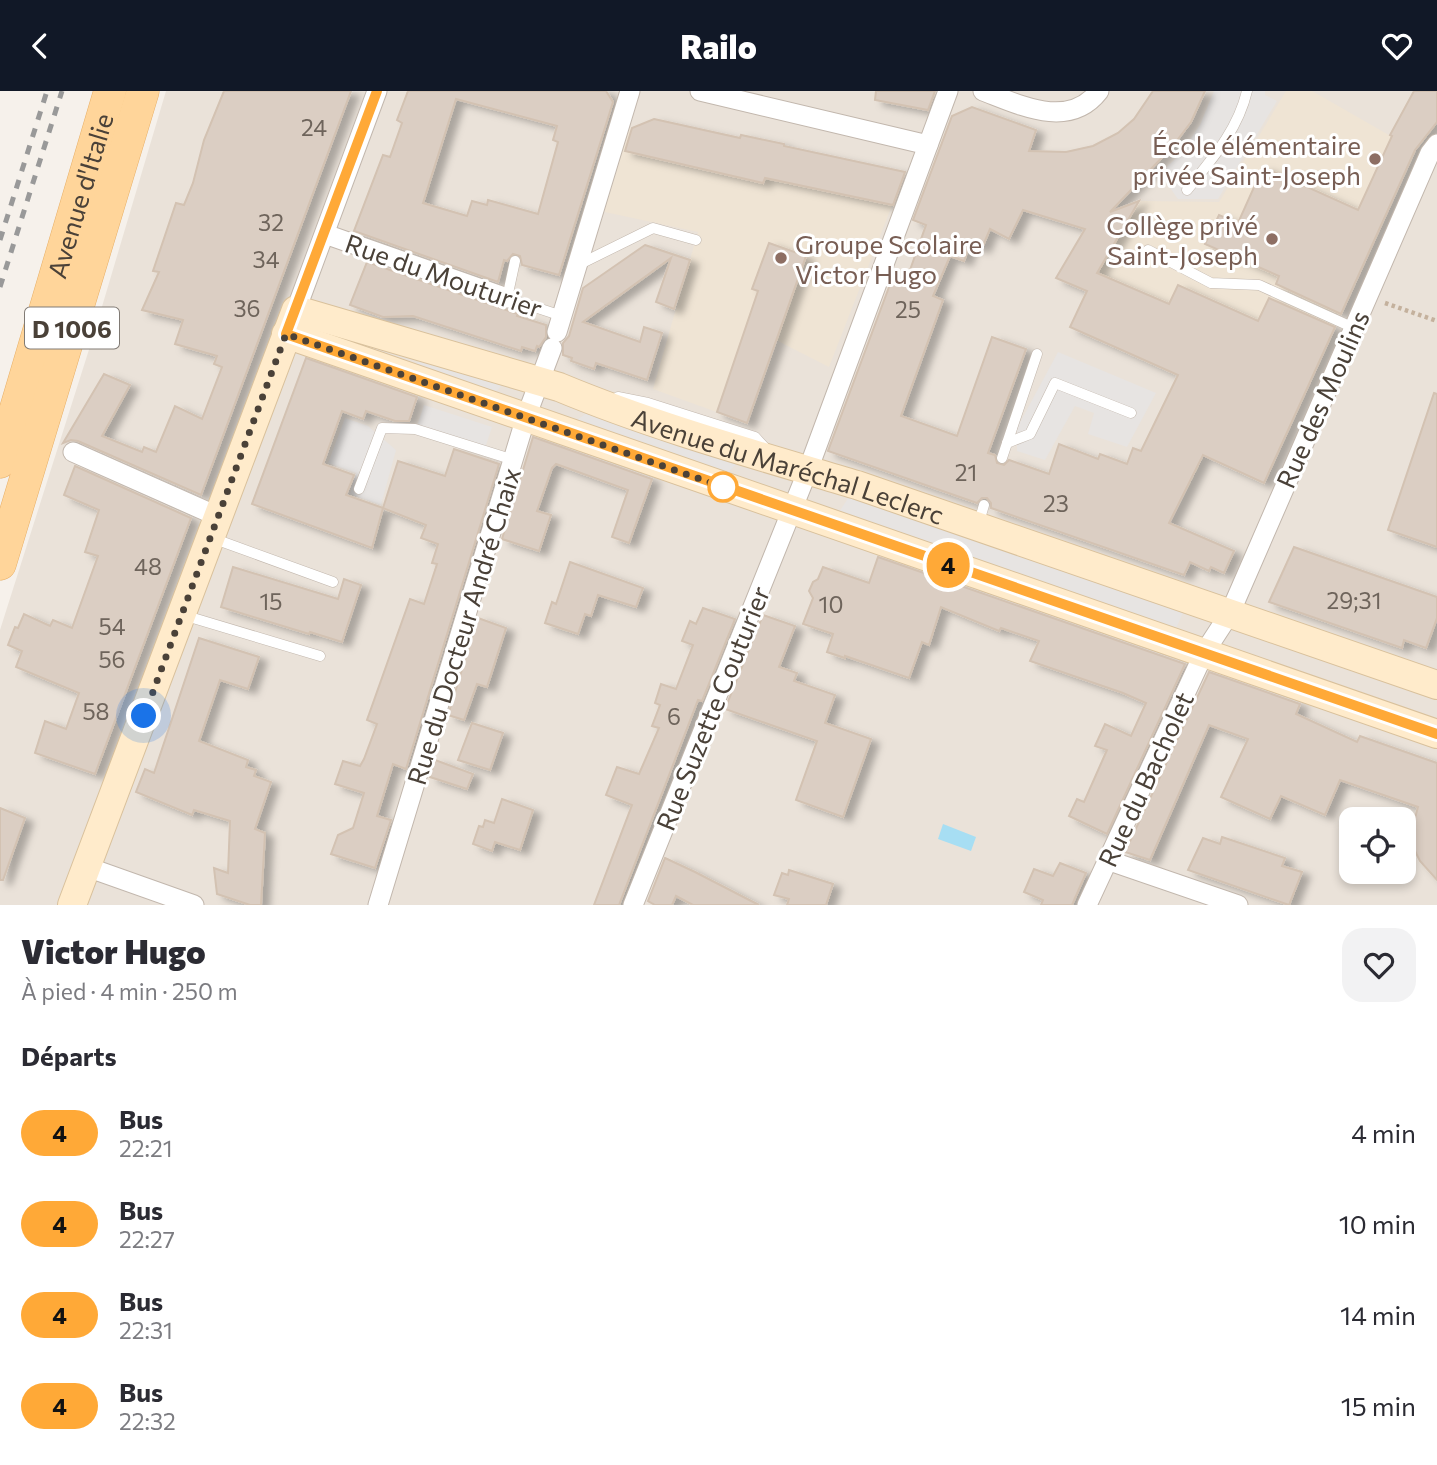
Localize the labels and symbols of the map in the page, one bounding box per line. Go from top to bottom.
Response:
street label: Avenue d'Italie [40,109,118,282]
house number: 24 [301,113,327,141]
place label: École élémentaire privée Saint-Joseph [1133,129,1361,190]
marker: École élémentaire privée Saint-Joseph [1367,151,1383,167]
house number: 32 [258,208,284,236]
place label: Collège privé Saint-Joseph [1106,209,1258,270]
street label: Rue du Mouturier [341,227,547,323]
place label: Groupe Scolaire Victor Hugo [795,228,982,289]
marker: Collège privé Saint-Joseph [1264,231,1280,247]
house number: 34 [253,245,280,273]
marker: Groupe Scolaire Victor Hugo [773,250,789,266]
house number: 36 [233,294,261,322]
house number: 25 [895,295,921,323]
street label: Rue des Moulins [1269,305,1375,493]
road number: D 1006 [25,307,119,349]
street label: Avenue du Maréchal Leclerc [628,401,948,529]
house number: 21 [955,458,977,486]
street label: Rue du Docteur André Chaix [400,464,526,788]
unlabelled marker [708,472,738,502]
house number: 23 [1043,489,1069,517]
line badge: 4 [925,542,971,588]
house number: 48 [134,552,162,580]
street label: Rue Suzette Couturier [649,581,775,835]
house number: 29;31 [1326,586,1382,614]
house number: 15 [259,587,283,615]
house number: 10 [819,590,843,618]
house number: 54 [98,612,126,640]
house number: 56 [98,645,126,673]
street label: Rue du Bacholet [1091,687,1199,871]
house number: 58 [82,697,110,725]
your location [126,698,161,733]
house number: 6 [667,702,681,730]

